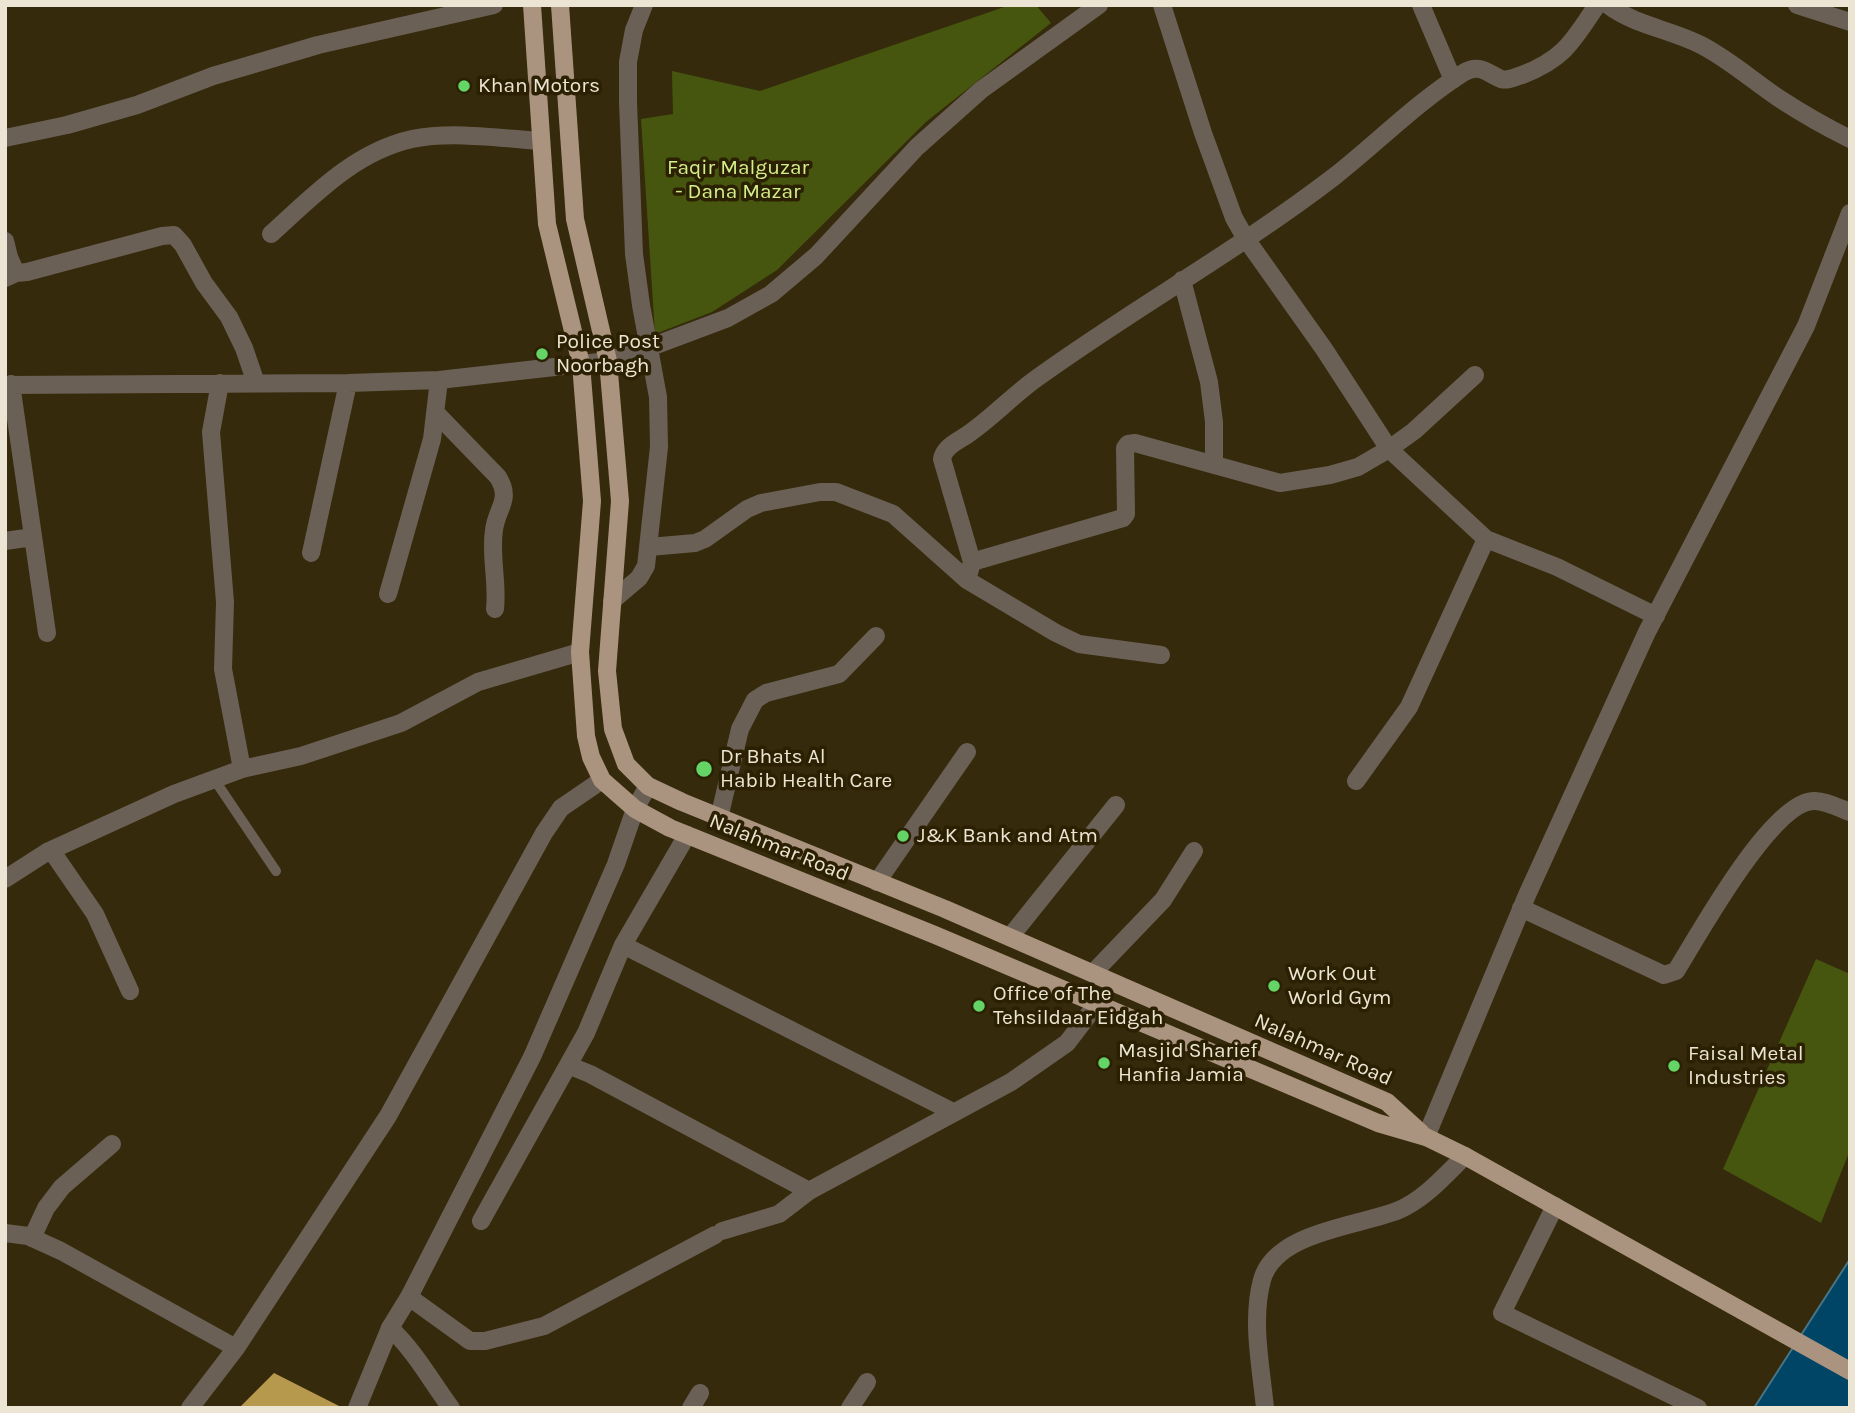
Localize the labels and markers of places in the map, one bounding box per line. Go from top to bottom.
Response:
place label: Khan Motors [478,73,600,99]
marker: Khan Motors [456,78,472,94]
place label: Police Post Noorbagh [556,329,660,379]
marker: Police Post Noorbagh [534,346,550,362]
place label: Dr Bhats Al Habib Health Care [720,744,892,794]
marker: Dr Bhats Al Habib Health Care [694,759,714,779]
place label: J&K Bank and Atm [917,823,1098,849]
marker: J&K Bank and Atm [895,828,911,844]
place label: Work Out World Gym [1288,961,1391,1011]
marker: Work Out World Gym [1266,978,1282,994]
place label: Office of The Tehsildaar Eidgah [993,981,1163,1031]
marker: Office of The Tehsildaar Eidgah [971,998,987,1014]
place label: Masjid Sharief Hanfia Jamia [1118,1038,1257,1088]
place label: Faisal Metal Industries [1688,1041,1804,1091]
marker: Masjid Sharief Hanfia Jamia [1096,1055,1112,1071]
marker: Faisal Metal Industries [1666,1058,1682,1074]

